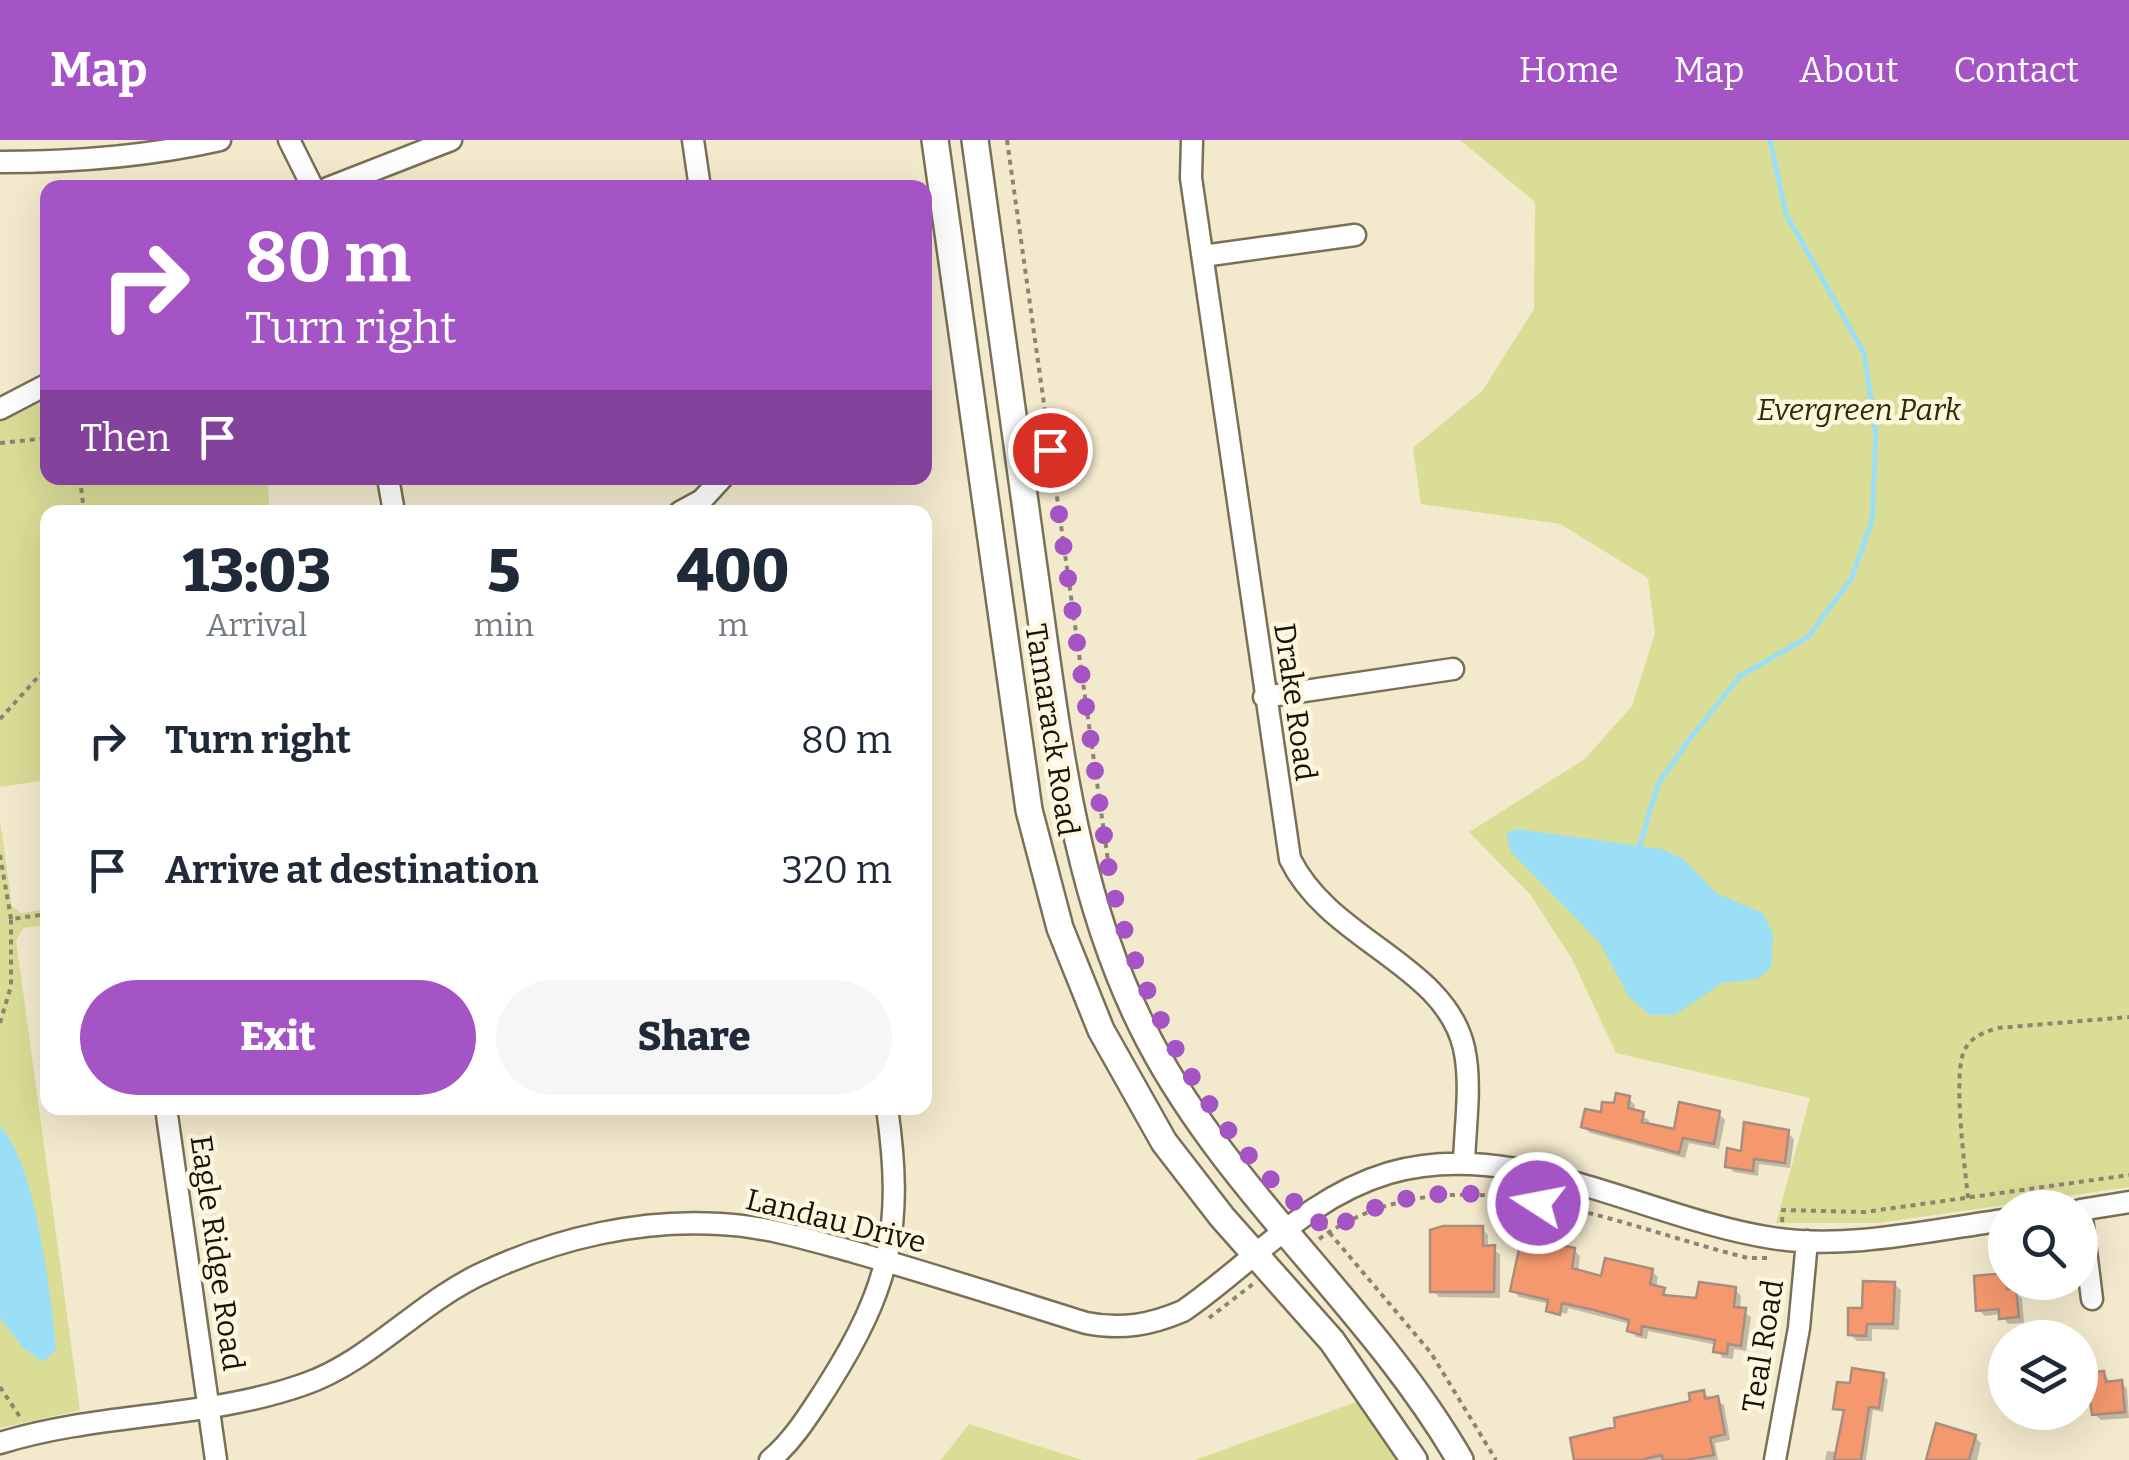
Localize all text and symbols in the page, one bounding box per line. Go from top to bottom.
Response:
text: Map [50,41,147,99]
text: Home [1519,49,1619,91]
text: Map [1674,49,1744,91]
text: About [1799,49,1898,91]
text: Contact [1953,49,2079,91]
text: 80 m [245,216,411,300]
icon: right [80,220,210,350]
text: Turn right [245,301,457,355]
park label: Evergreen Park [1757,392,1962,428]
pin [1008,408,1093,493]
icon: arrive [190,410,245,465]
text: Then [80,415,170,461]
icon: arrive [1023,423,1078,478]
text: 13:03 [183,535,331,607]
text: 5 [487,535,520,607]
text: 400 [676,535,789,607]
text: Arrival [206,606,308,644]
text: min [474,606,534,644]
text: m [718,606,748,644]
street label: Tamarack Road [1017,621,1087,839]
street label: Drake Road [1266,621,1324,783]
icon: right [80,713,135,768]
text: Turn right [165,717,351,763]
text: 80 m [801,717,892,763]
icon: arrive [80,843,135,898]
text: Arrive at destination [165,847,538,893]
text: 320 m [781,847,892,893]
button: Exit [80,980,476,1095]
button: Share [496,980,892,1095]
street label: Eagle Ridge Road [183,1133,251,1373]
position arrow [1486,1151,1590,1255]
street label: Landau Drive [742,1181,930,1261]
map controls [1988,1190,2098,1430]
button: search [1988,1190,2098,1300]
street label: Teal Road [1735,1277,1791,1415]
button: layers [1988,1320,2098,1430]

